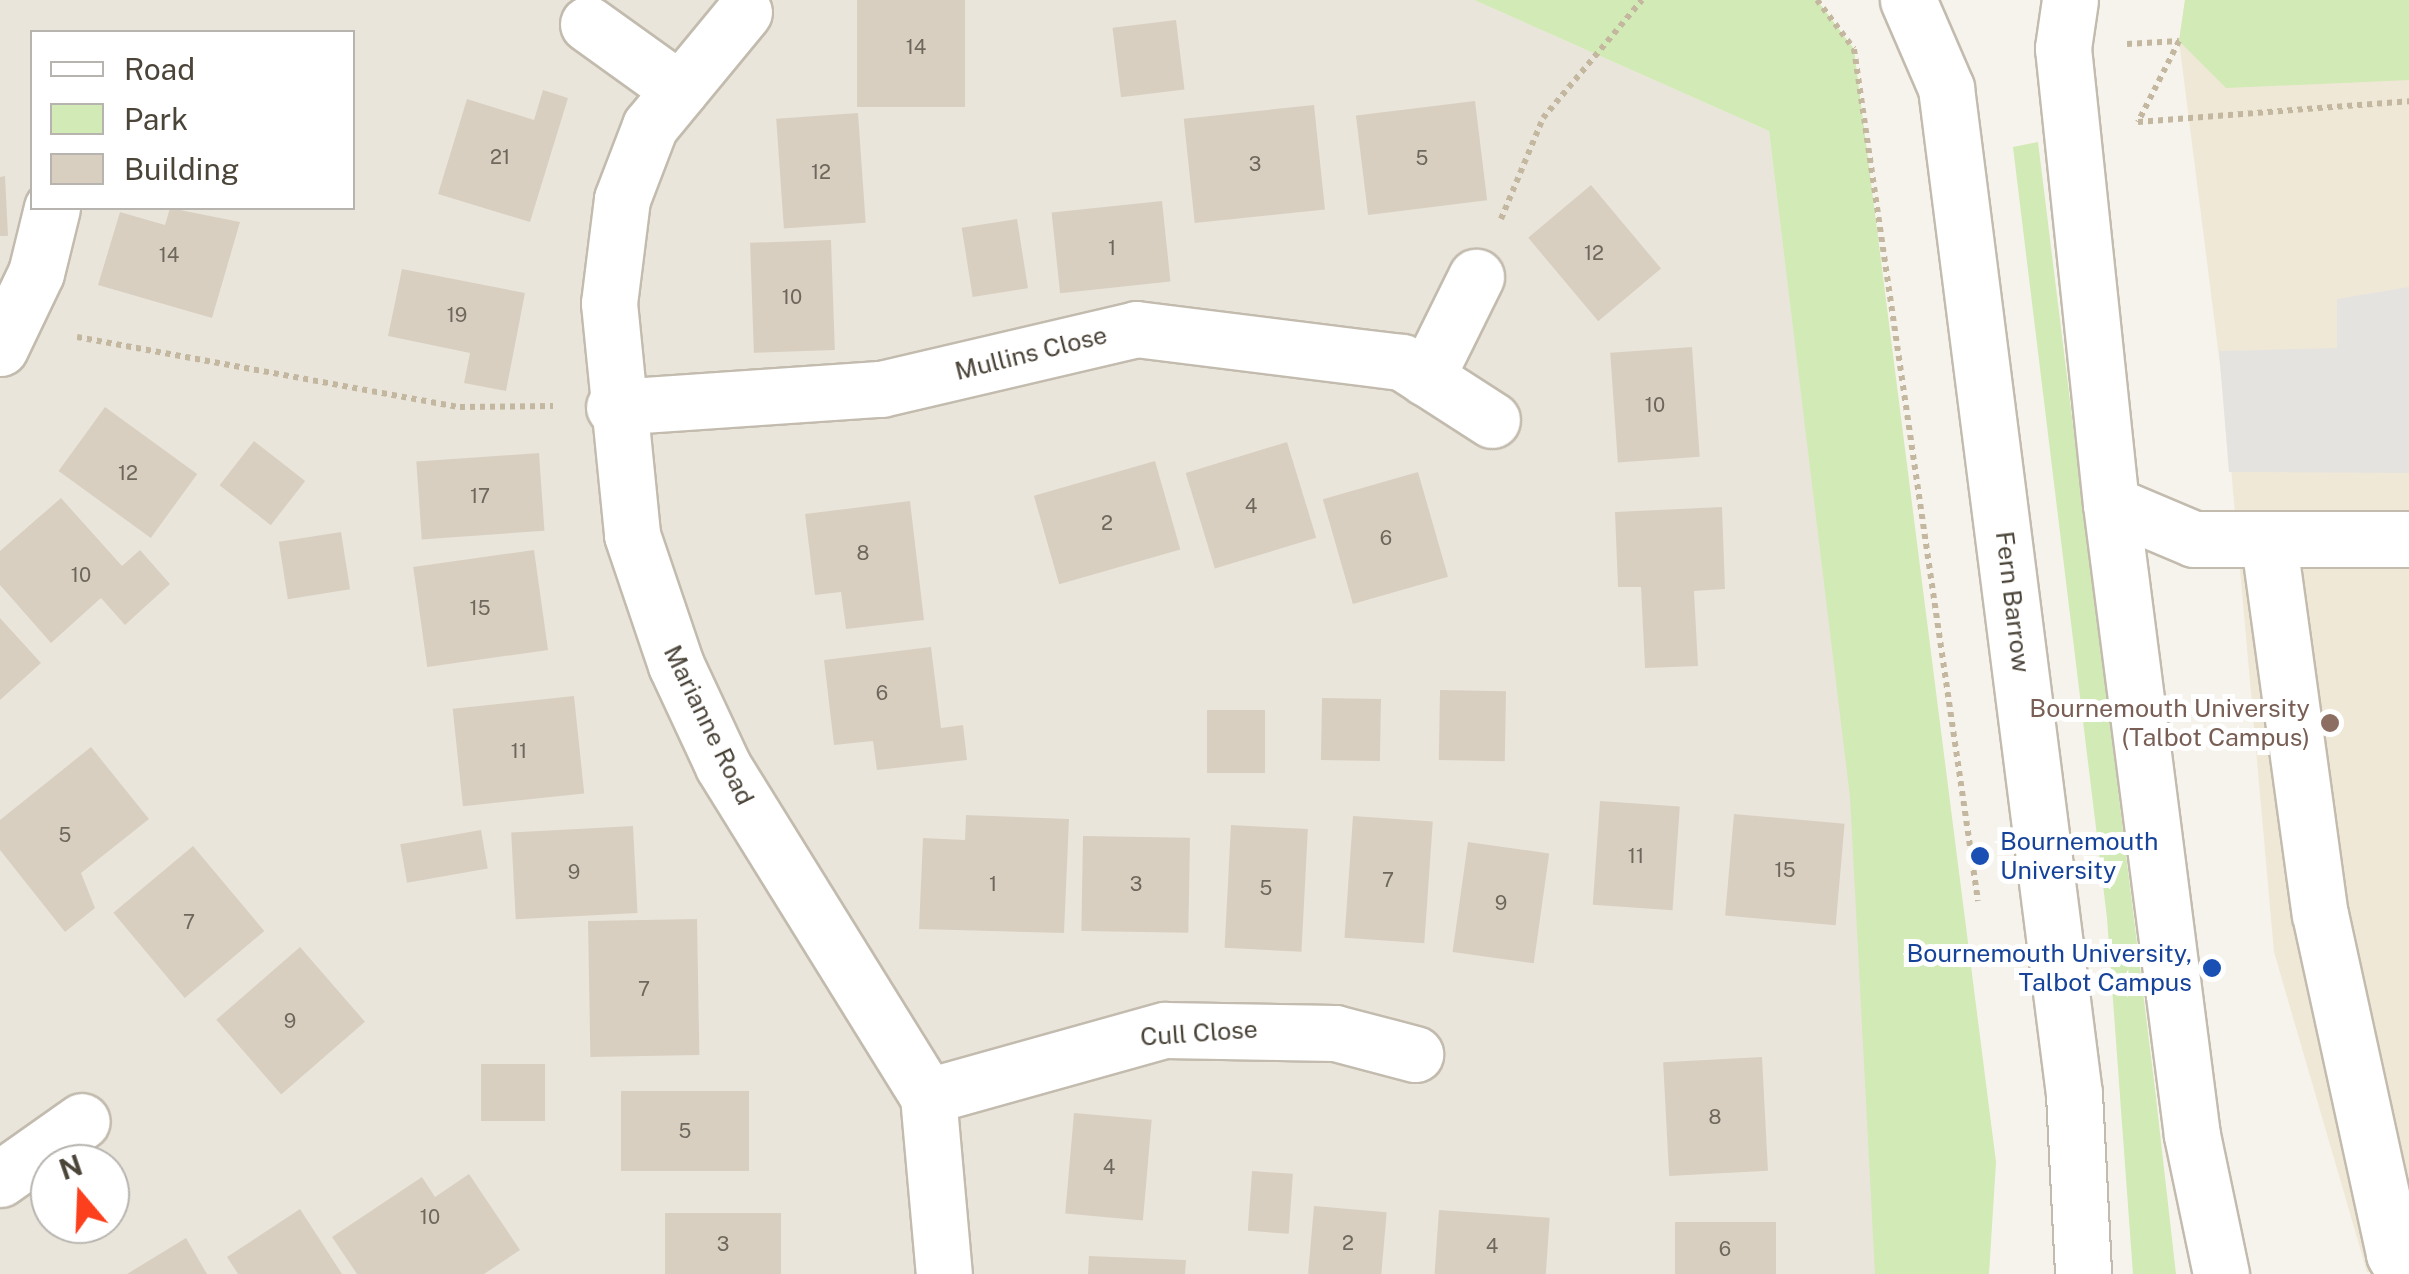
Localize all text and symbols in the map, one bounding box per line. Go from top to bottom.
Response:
legend [30,30,355,210]
house number: 14 [906,35,926,59]
text: Road [124,51,195,87]
text: Park [124,101,188,137]
house number: 21 [490,145,510,169]
house number: 5 [1416,146,1428,170]
text: Building [124,151,239,187]
house number: 3 [1249,152,1261,176]
house number: 12 [811,160,831,184]
house number: 1 [1108,236,1116,260]
house number: 12 [1584,241,1604,265]
house number: 14 [159,243,179,267]
house number: 10 [782,285,802,309]
house number: 19 [447,303,467,327]
street label: Mullins Close [952,320,1110,386]
house number: 10 [1645,393,1665,417]
house number: 12 [118,461,138,485]
house number: 17 [470,484,490,508]
house number: 4 [1245,494,1257,518]
house number: 2 [1101,511,1113,535]
house number: 6 [1380,526,1392,550]
street label: Fern Barrow [1989,530,2037,674]
house number: 8 [857,541,869,565]
house number: 10 [71,563,91,587]
house number: 15 [470,596,490,620]
street label: Marianne Road [657,640,761,810]
house number: 6 [876,681,888,705]
place label: Bournemouth University (Talbot Campus) [2029,694,2310,753]
marker: Bournemouth University (Talbot Campus) [2319,712,2341,734]
house number: 11 [511,739,527,763]
house number: 5 [59,823,71,847]
place label: Bournemouth University [2000,827,2158,886]
house number: 11 [1628,844,1644,868]
marker: Bournemouth University [1969,845,1991,867]
house number: 15 [1775,858,1795,882]
house number: 9 [568,860,580,884]
house number: 7 [1382,868,1394,892]
house number: 1 [989,872,997,896]
house number: 3 [1130,872,1142,896]
house number: 5 [1260,876,1272,900]
house number: 9 [1495,891,1507,915]
house number: 7 [183,910,195,934]
place label: Bournemouth University, Talbot Campus [1907,939,2192,998]
marker: Bournemouth University, Talbot Campus [2201,957,2223,979]
house number: 7 [638,977,650,1001]
house number: 9 [284,1009,296,1033]
street label: Cull Close [1139,1014,1259,1052]
house number: 8 [1709,1105,1721,1129]
house number: 5 [679,1119,691,1143]
north arrow [30,1144,130,1244]
text: N [55,1148,86,1186]
house number: 4 [1103,1155,1115,1179]
house number: 10 [420,1205,440,1229]
house number: 2 [1342,1231,1354,1255]
house number: 3 [717,1232,729,1256]
house number: 4 [1486,1234,1498,1258]
house number: 6 [1719,1237,1731,1261]

